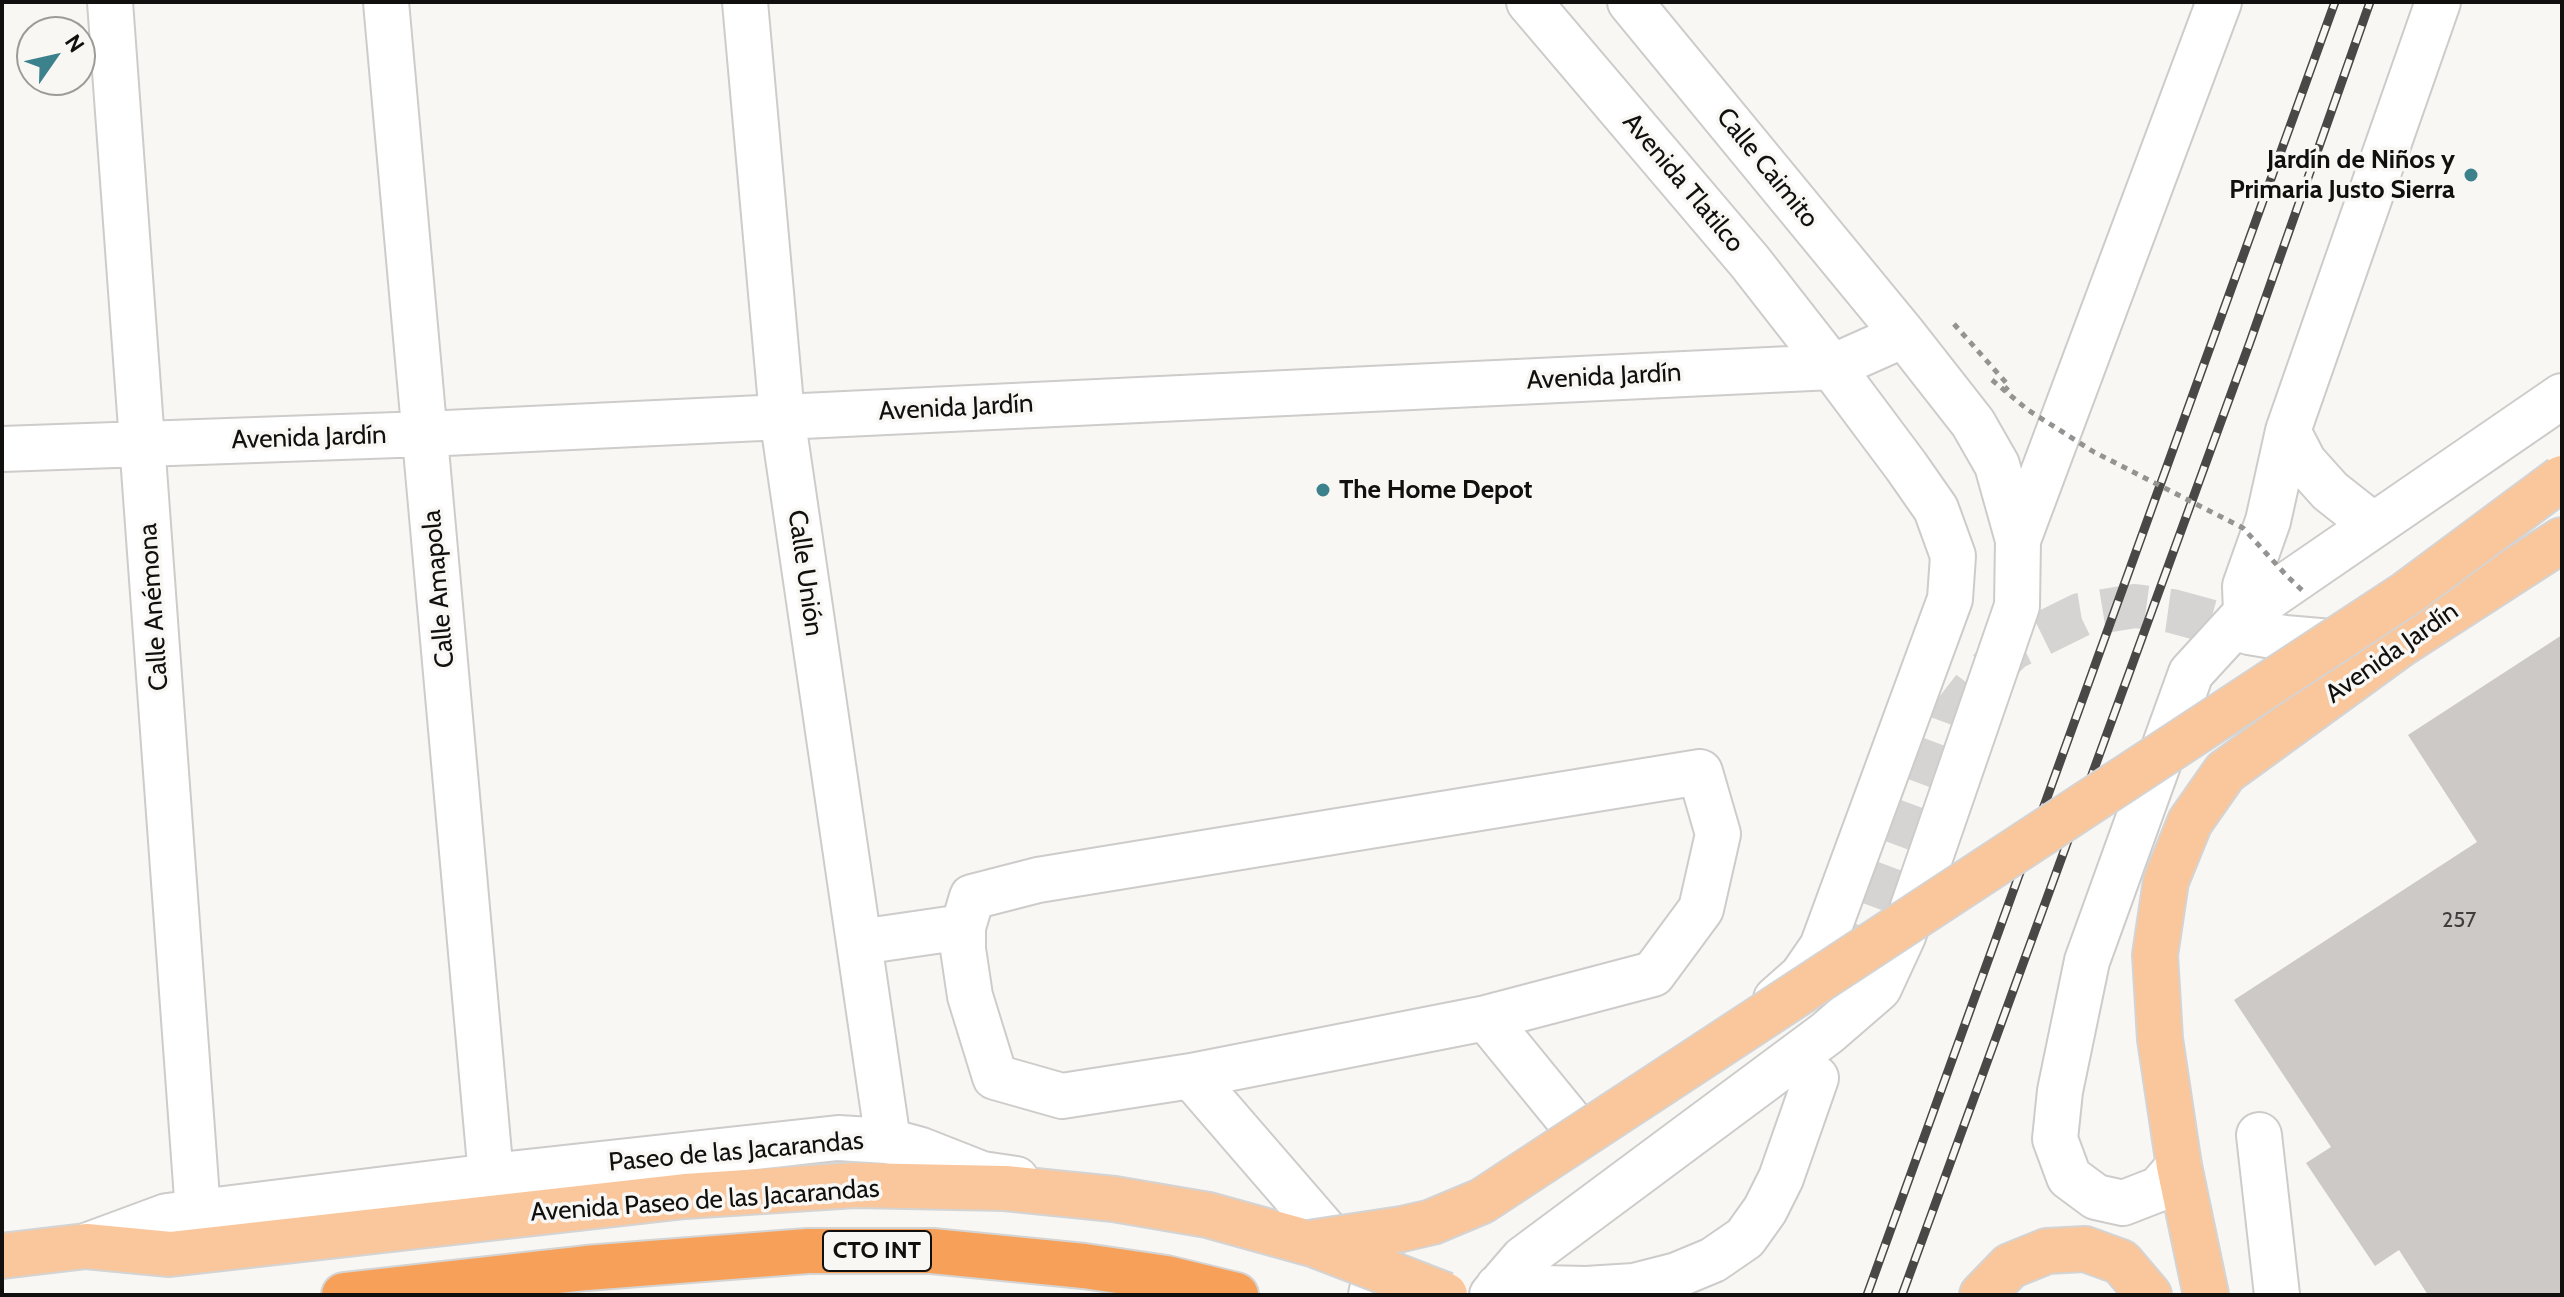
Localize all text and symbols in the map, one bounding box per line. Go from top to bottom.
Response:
north arrow [16,16,96,96]
text: N [59,29,90,57]
street label: Calle Caimito [1709,102,1825,234]
street label: Avenida Tlatilco [1616,107,1750,259]
place label: Jardín de Niños y Primaria Justo Sierra [2229,144,2455,206]
marker: Jardín de Niños y Primaria Justo Sierra [2462,166,2480,184]
street label: Avenida Jardín [1526,357,1682,397]
street label: Avenida Jardín [878,388,1034,428]
street label: Avenida Jardín [231,420,387,456]
place label: The Home Depot [1339,474,1533,506]
marker: The Home Depot [1314,481,1332,499]
street label: Calle Unión [781,508,829,638]
street label: Calle Amapola [417,509,461,669]
street label: Calle Anémona [133,522,175,692]
street label: Avenida Jardín [2320,596,2464,710]
house number: 257 [2442,908,2476,934]
street label: Paseo de las Jacarandas [607,1125,865,1179]
street label: Avenida Paseo de las Jacarandas [530,1173,880,1229]
road number: CTO INT [823,1231,931,1271]

